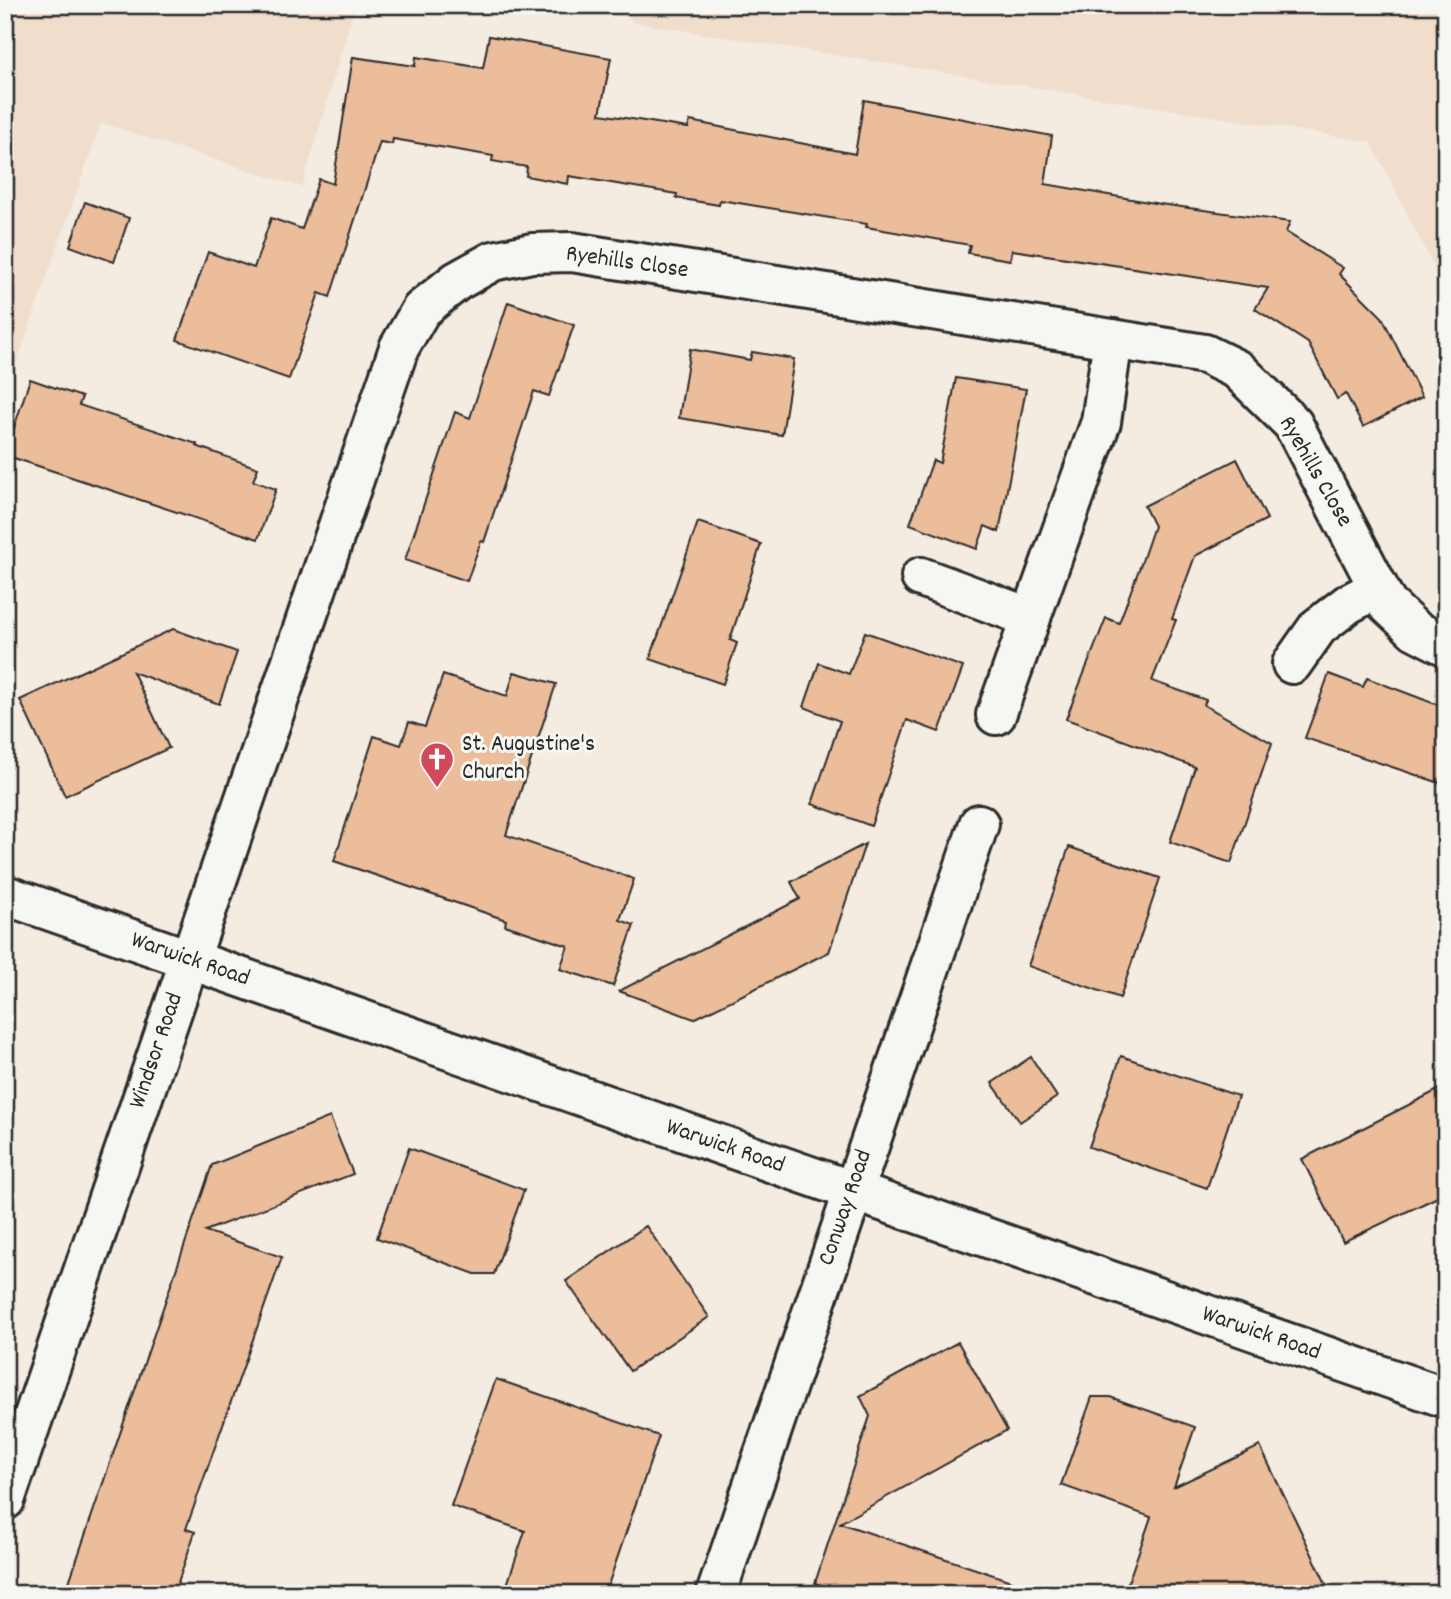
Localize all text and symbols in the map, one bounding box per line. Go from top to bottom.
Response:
street label: Ryehills Close [564,238,690,288]
street label: Ryehills Close [1269,410,1361,534]
place label: St. Augustine's Church [462,728,595,790]
church icon: St. Augustine's Church [418,740,456,789]
street label: Warwick Road [126,924,254,996]
street label: Windsor Road [121,988,193,1114]
street label: Warwick Road [661,1111,789,1183]
street label: Conway Road [810,1146,882,1270]
street label: Warwick Road [1197,1298,1325,1370]

